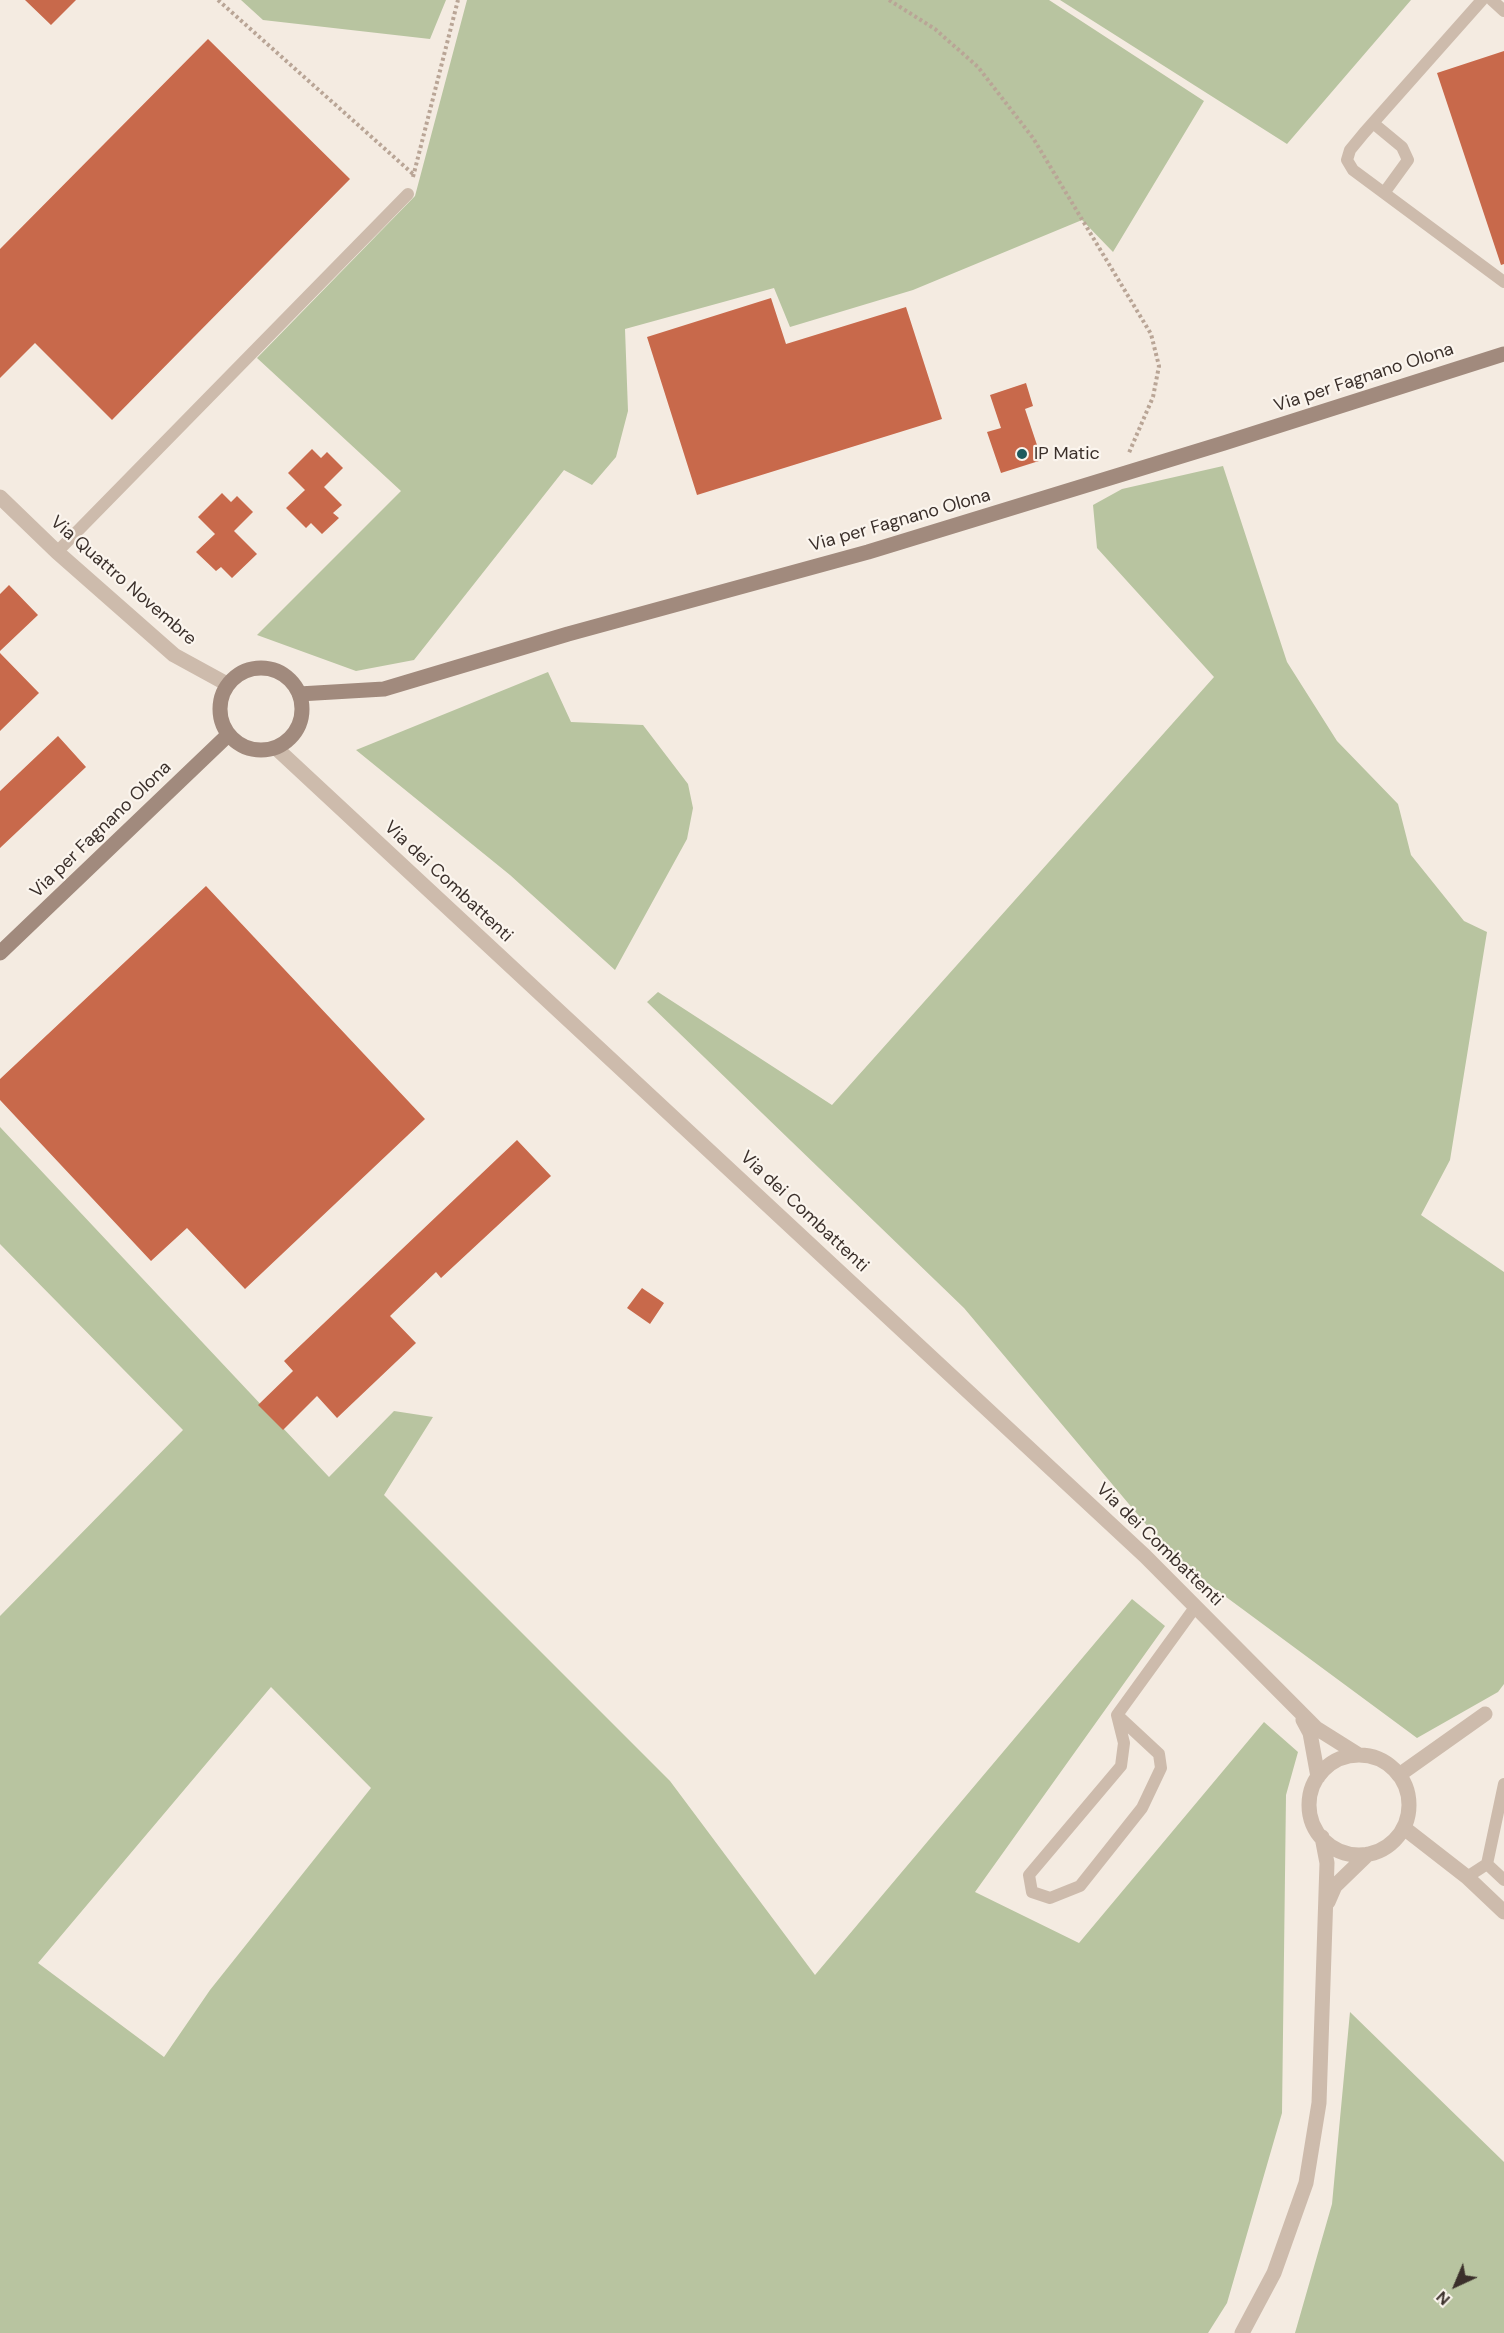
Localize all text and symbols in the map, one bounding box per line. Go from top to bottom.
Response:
street label: Via per Fagnano Olona [1272,339,1456,417]
place label: IP Matic [1034,443,1100,465]
marker: IP Matic [1015,447,1029,461]
street label: Via per Fagnano Olona [807,485,993,557]
street label: Via Quattro Novembre [46,512,200,650]
street label: Via per Fagnano Olona [26,757,176,903]
street label: Via dei Combattenti [379,817,517,947]
street label: Via dei Combattenti [735,1147,873,1277]
street label: Via dei Combattenti [1091,1479,1227,1611]
north arrow [1426,2255,1486,2315]
text: N [1432,2287,1455,2310]

